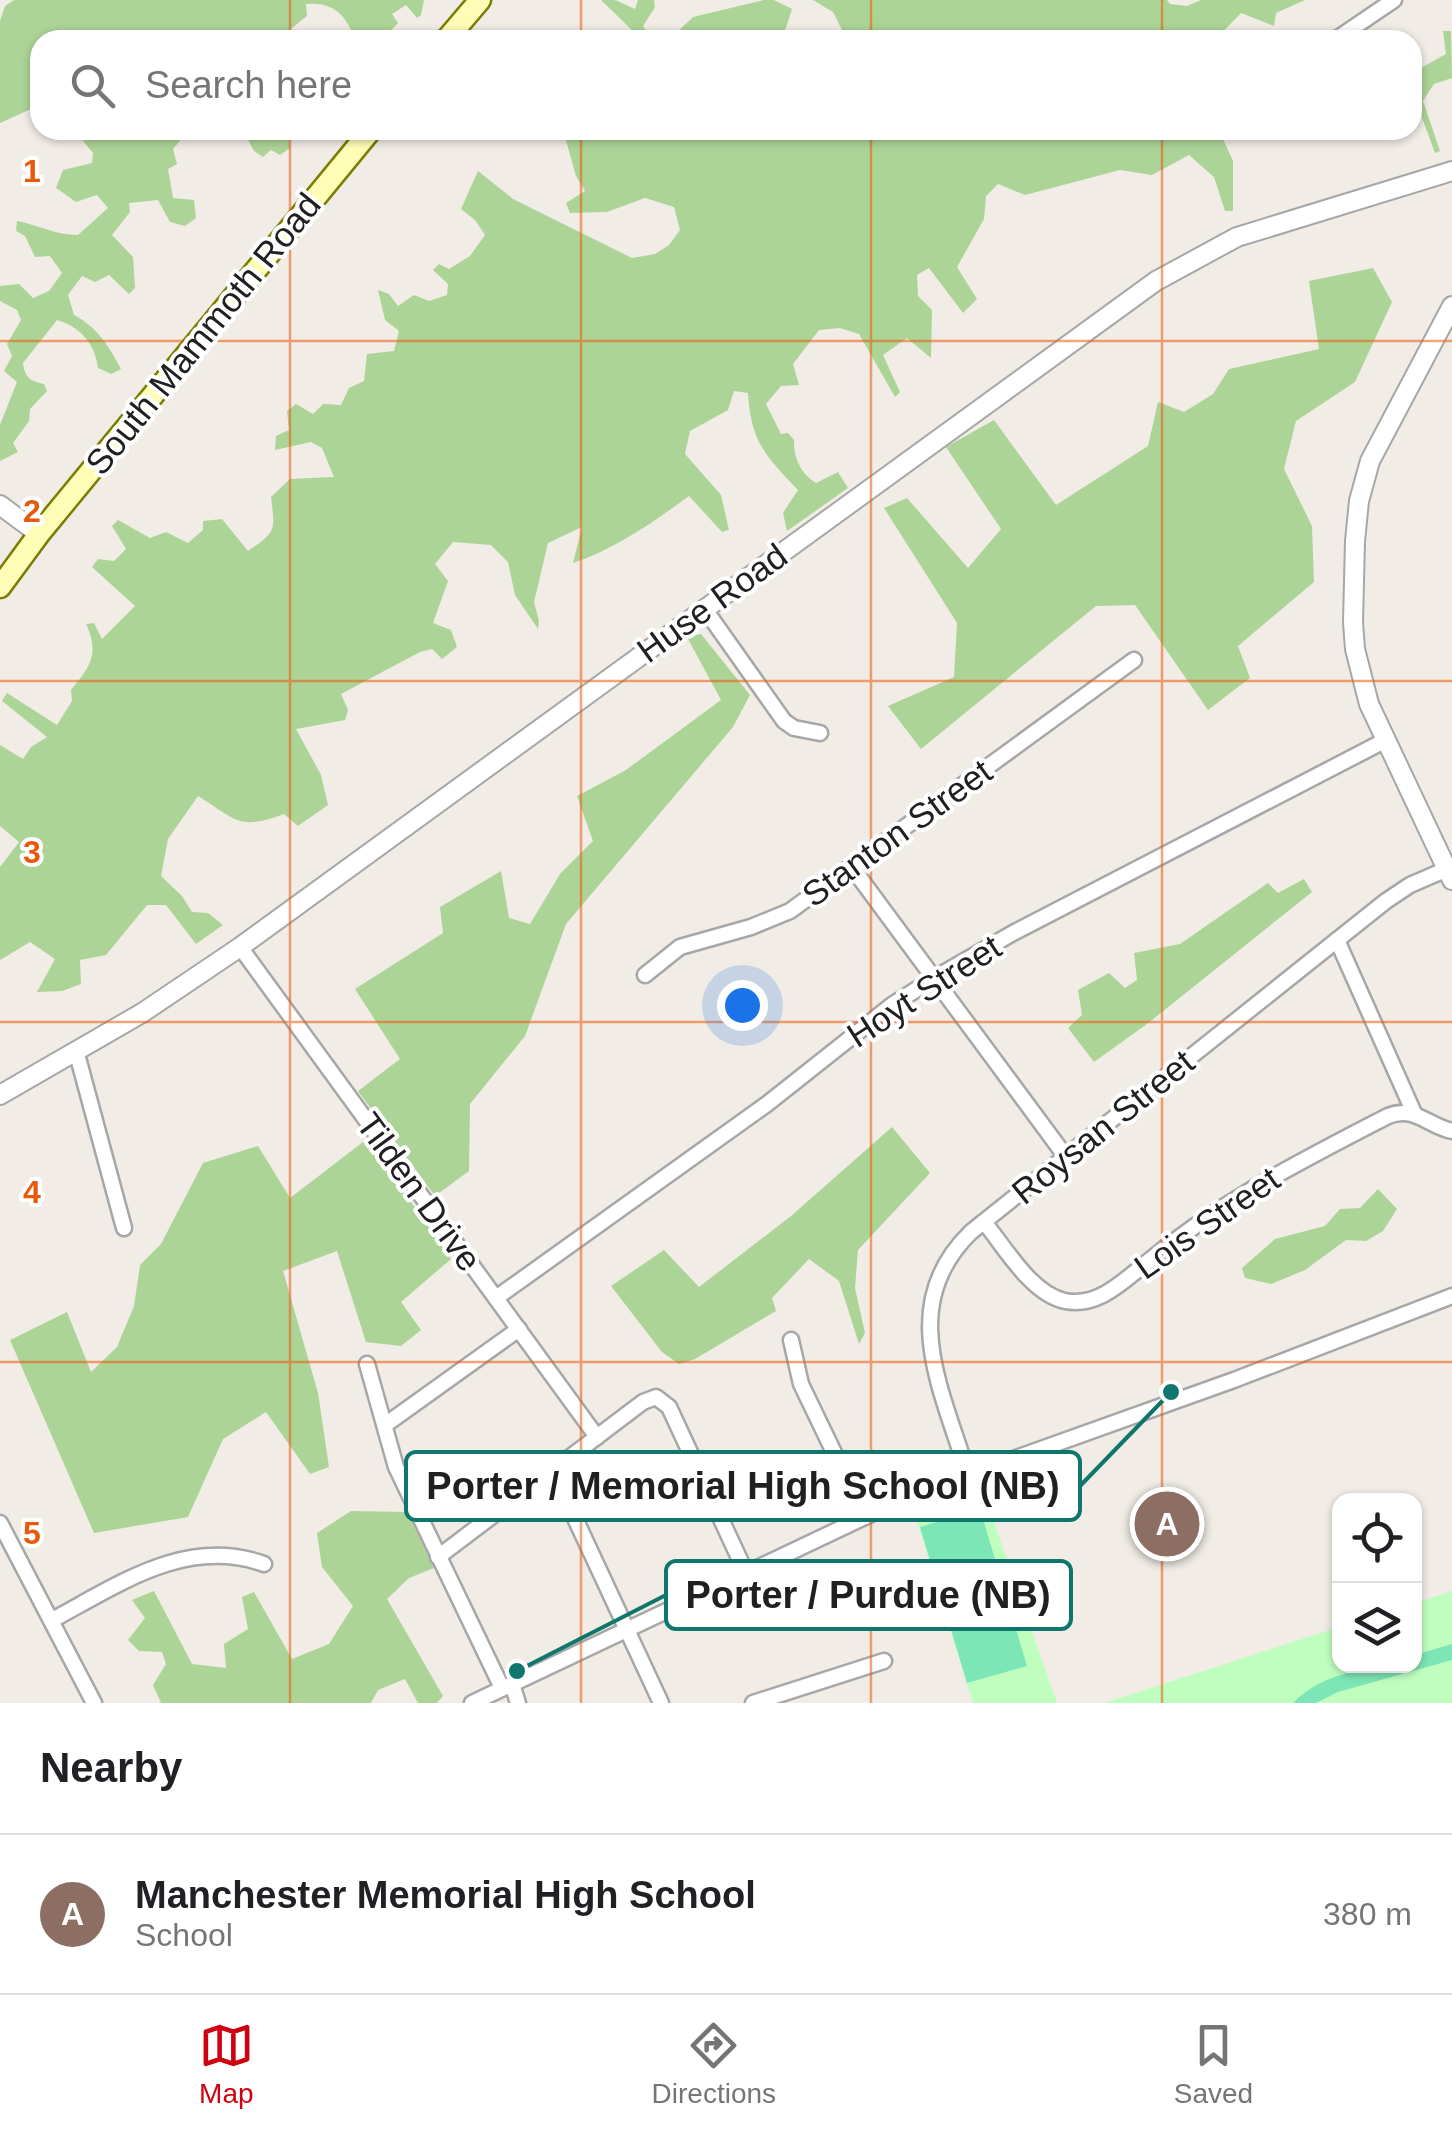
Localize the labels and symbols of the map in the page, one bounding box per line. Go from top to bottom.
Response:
text: 1 [23,153,41,189]
street label: South Mammoth Road [77,185,328,482]
text: 2 [23,493,41,529]
street label: Huse Road [629,535,794,670]
street label: Stanton Street [795,751,999,914]
text: 3 [23,834,41,870]
street label: Hoyt Street [840,926,1008,1055]
your location [717,980,768,1031]
street label: Roysan Street [1004,1042,1201,1212]
street label: Tilden Drive [349,1105,490,1278]
street label: Lois Street [1127,1158,1287,1287]
text: 4 [23,1174,41,1210]
callout: Porter / Memorial High School (NB) [406,1452,1080,1520]
text: Porter / Memorial High School (NB) [426,1465,1060,1507]
pin: A [1134,1486,1200,1562]
text: 5 [23,1515,41,1551]
callout: Porter / Purdue (NB) [666,1561,1071,1629]
text: Porter / Purdue (NB) [685,1574,1051,1616]

